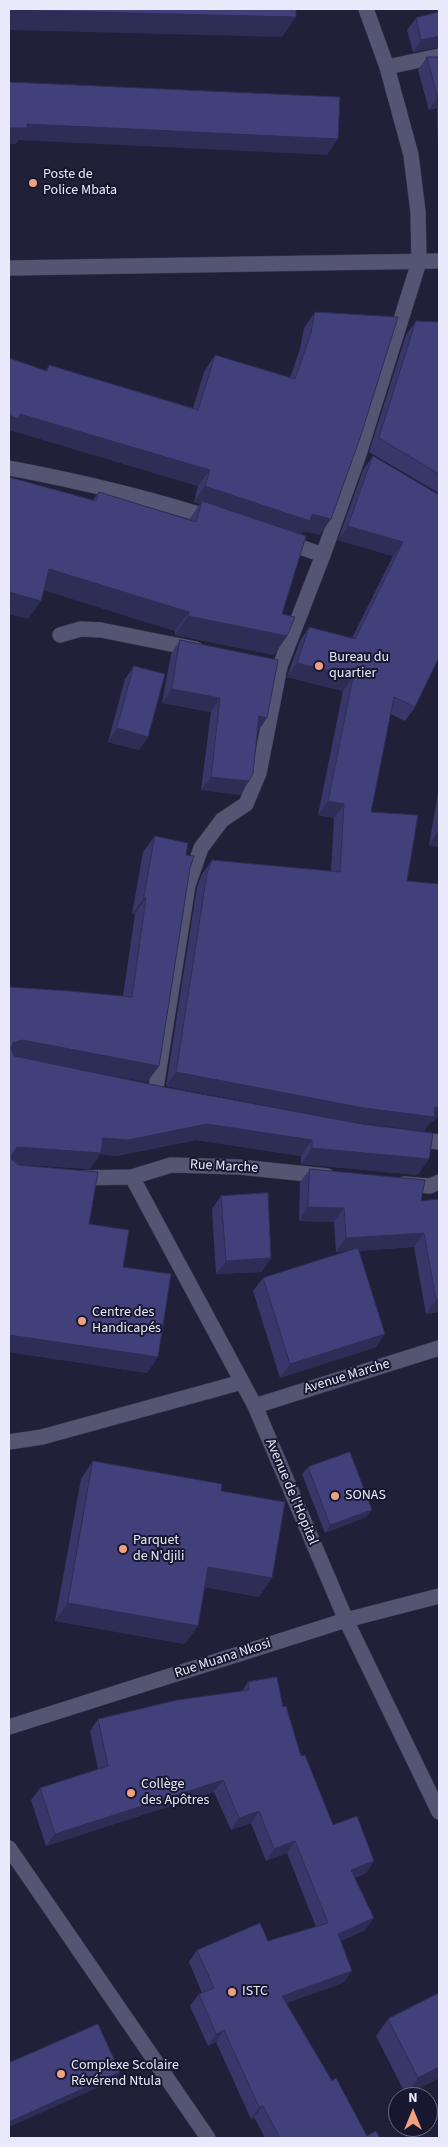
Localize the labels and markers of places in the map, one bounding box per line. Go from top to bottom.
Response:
place label: Poste de Police Mbata [43,167,117,200]
marker: Poste de Police Mbata [27,177,39,189]
place label: Bureau du quartier [329,650,389,682]
marker: Bureau du quartier [313,660,325,672]
place label: Centre des Handicapés [92,1305,161,1338]
marker: Centre des Handicapés [76,1315,88,1327]
place label: SONAS [345,1488,386,1504]
marker: SONAS [329,1490,341,1502]
place label: Parquet de N'djili [133,1533,184,1565]
marker: Parquet de N'djili [117,1543,129,1555]
place label: Collège des Apôtres [141,1777,209,1810]
marker: Collège des Apôtres [125,1787,137,1799]
place label: ISTC [242,1984,268,2000]
marker: ISTC [226,1986,238,1998]
place label: Complexe Scolaire Révérend Ntula [71,2058,179,2090]
marker: Complexe Scolaire Révérend Ntula [55,2068,67,2080]

